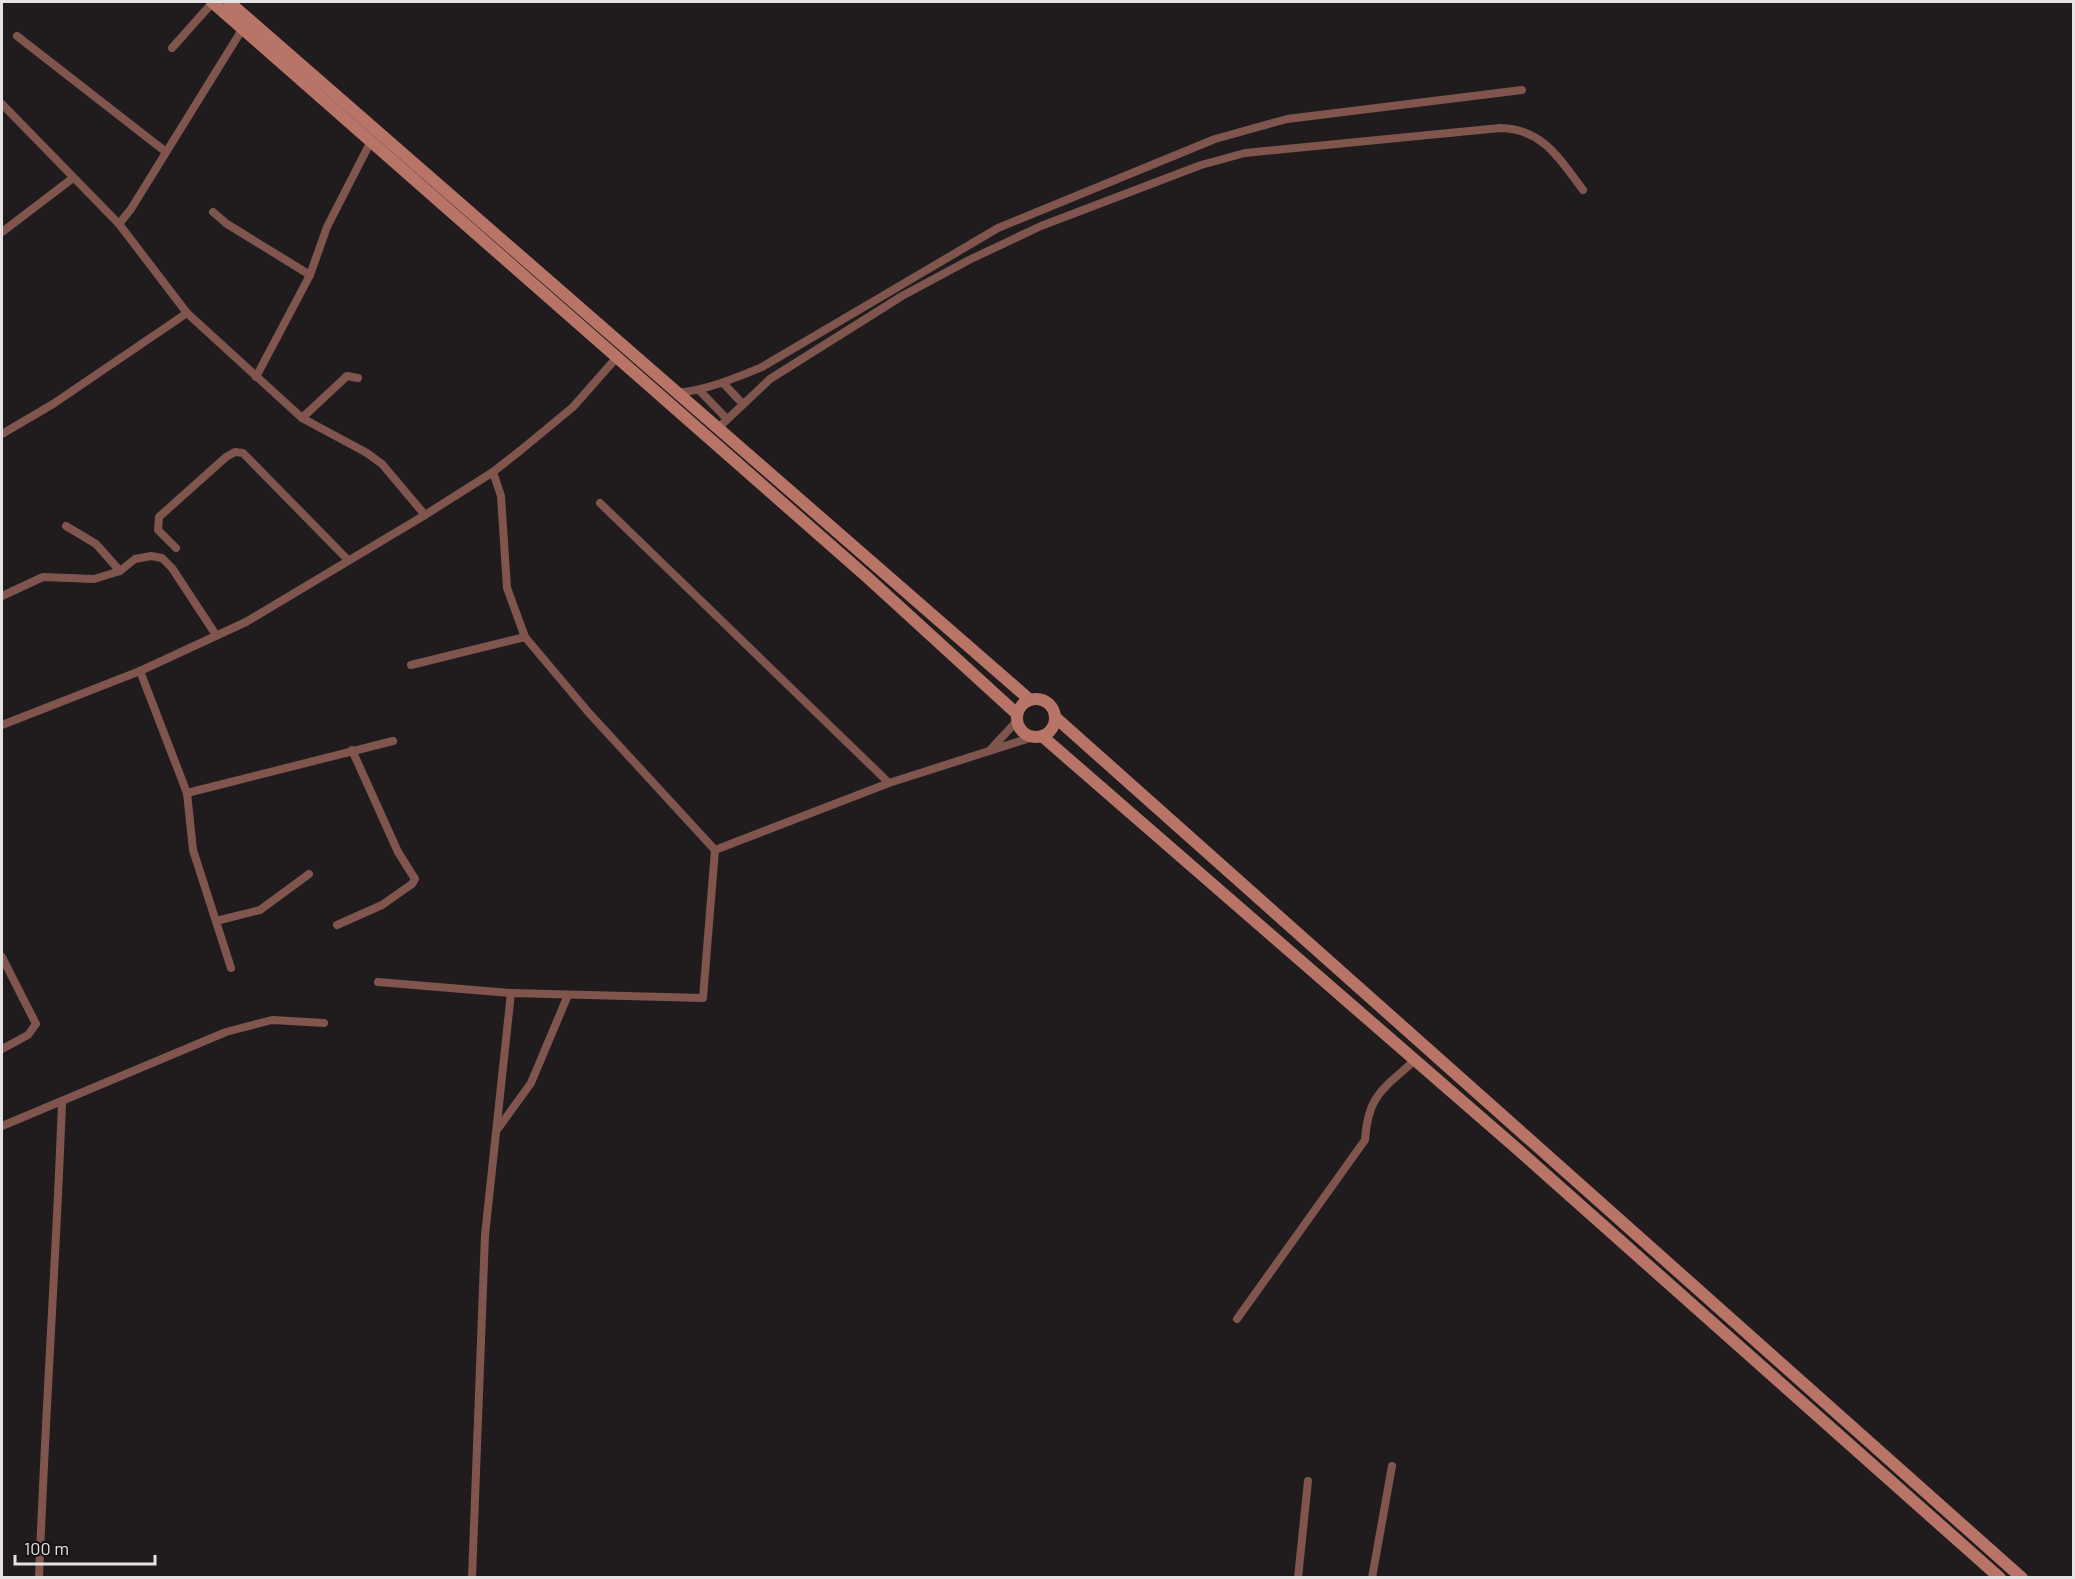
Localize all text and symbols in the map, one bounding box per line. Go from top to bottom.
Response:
scale bar [15,1528,154,1566]
text: 100 m [24,1537,69,1559]

